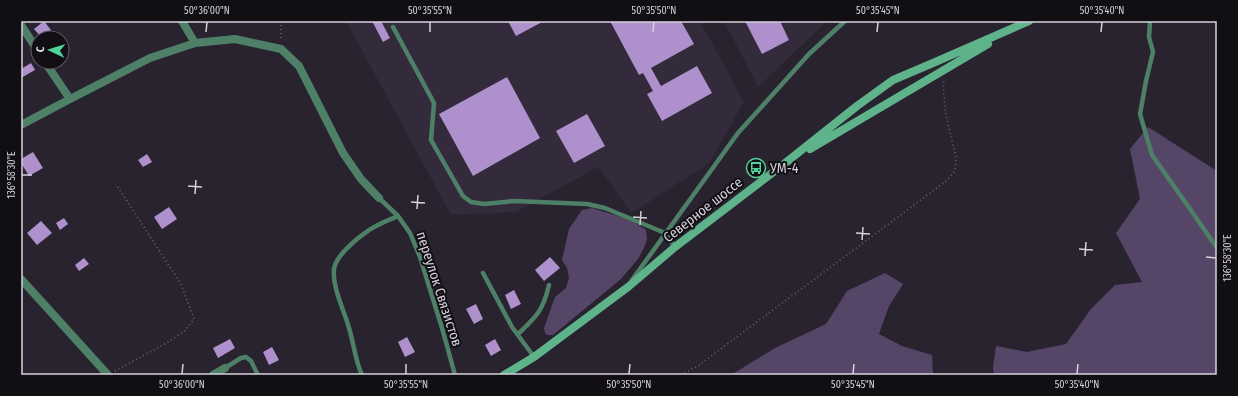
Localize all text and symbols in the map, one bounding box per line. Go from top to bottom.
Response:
text: 50°36'00"N [184,5,230,17]
text: 50°35'55"N [408,5,452,17]
text: 50°35'50"N [632,5,676,17]
text: 50°35'45"N [856,5,900,17]
text: 50°35'40"N [1080,5,1124,17]
north arrow [30,30,70,70]
text: С [34,46,47,53]
text: 136°58'30"E [6,151,18,199]
bus stop icon: УМ-4 [745,157,767,179]
place label: УМ-4 [769,160,799,177]
street label: Северное шоссе [660,174,746,246]
street label: переулок Связистов [412,230,466,348]
text: 136°58'30"E [1222,234,1234,282]
text: 50°36'00"N [159,379,205,391]
text: 50°35'55"N [384,379,428,391]
text: 50°35'50"N [607,379,651,391]
text: 50°35'45"N [831,379,875,391]
text: 50°35'40"N [1055,379,1099,391]

